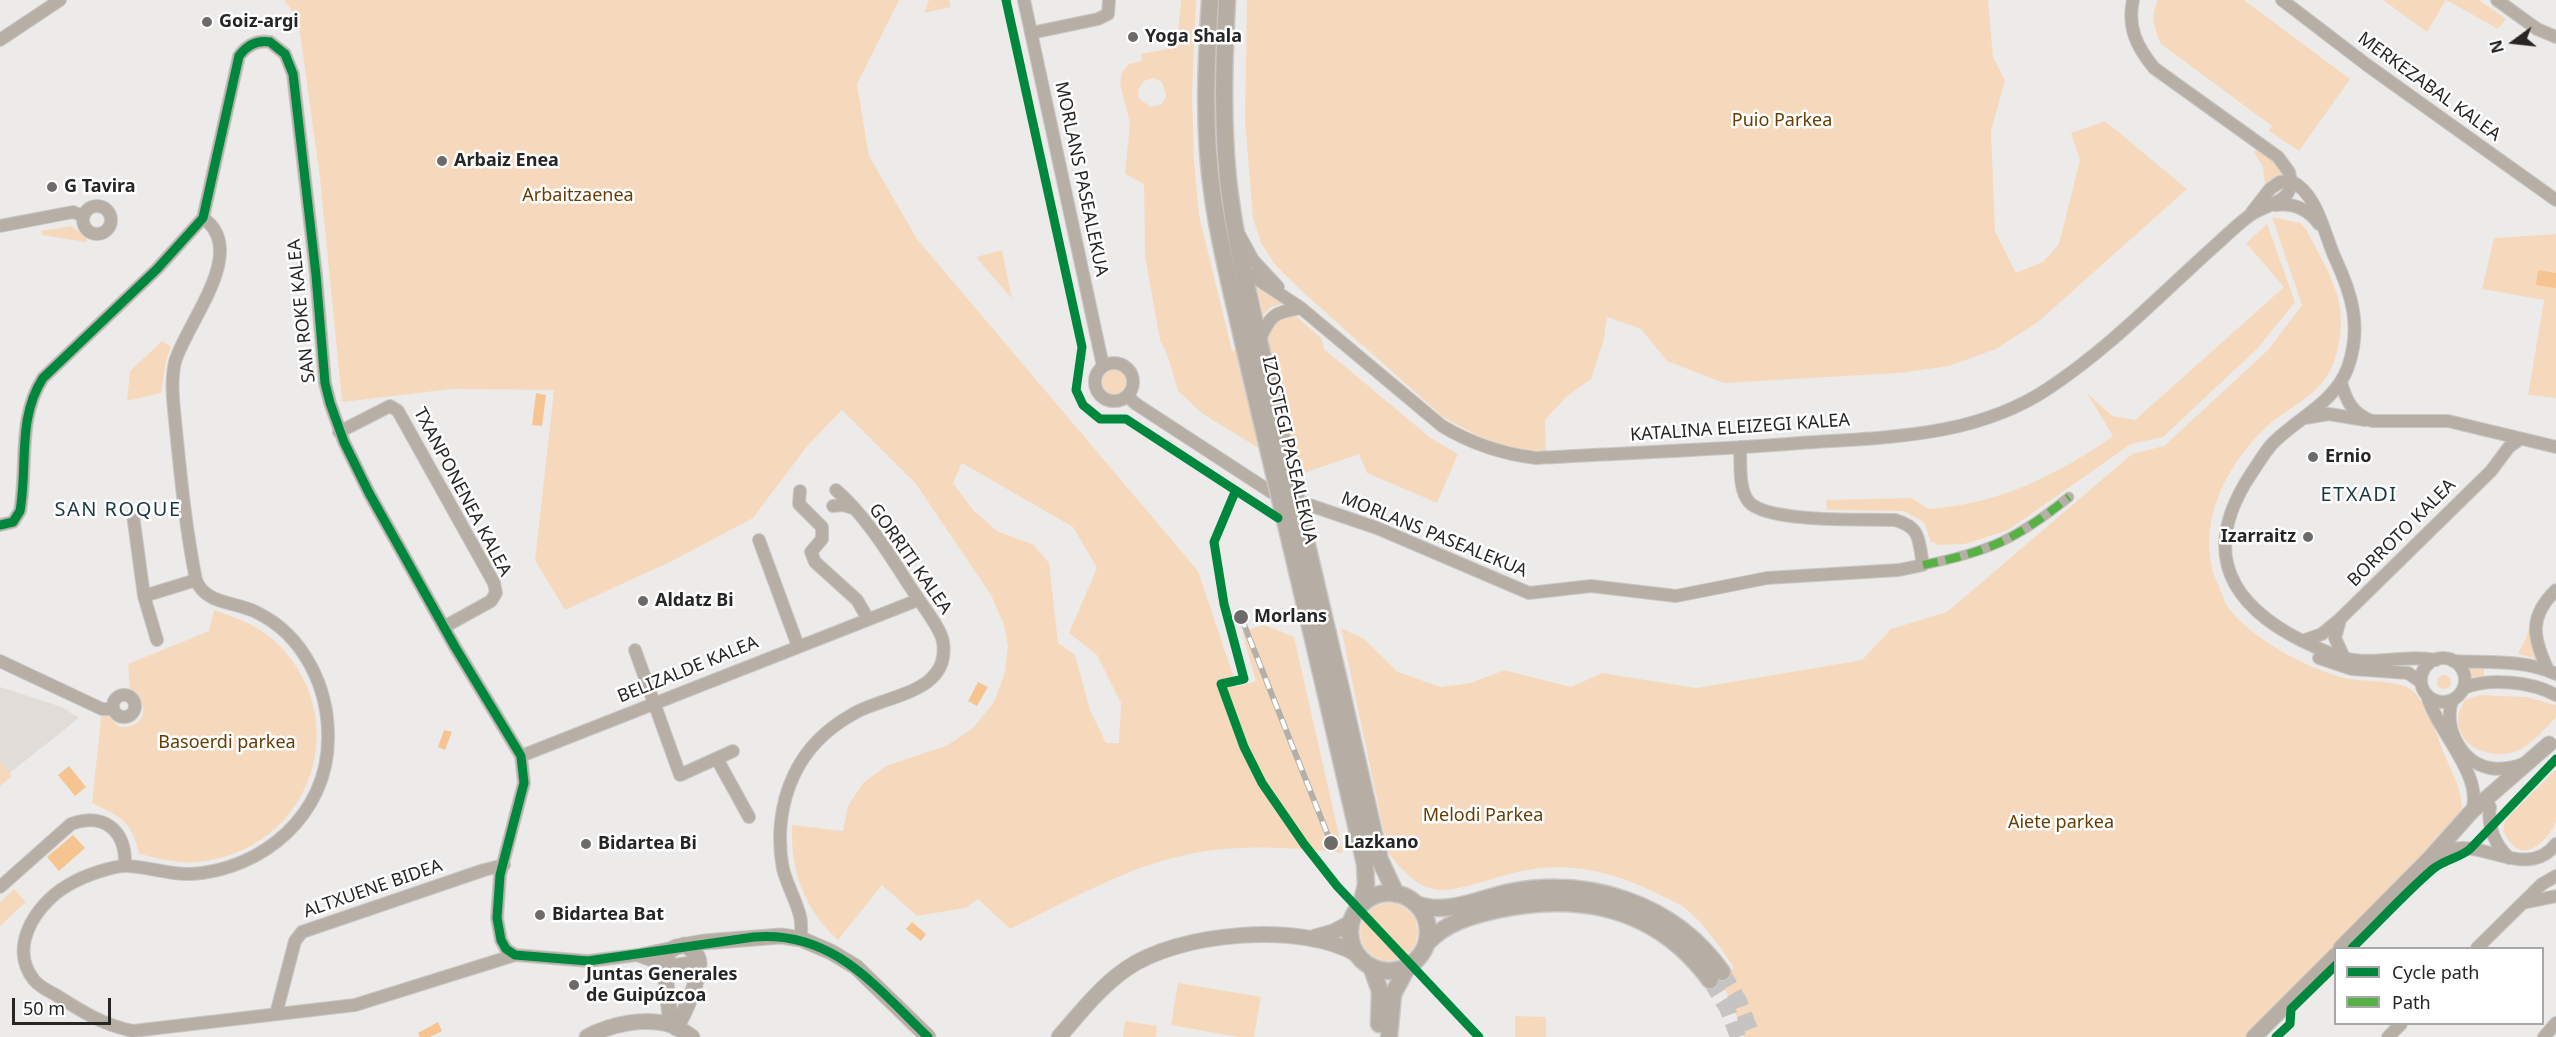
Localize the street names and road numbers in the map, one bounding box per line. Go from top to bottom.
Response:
street label: MERKEZABAL KALEA [2353,28,2505,146]
street label: MORLANS PASEALEKUA [1050,80,1112,278]
street label: SAN ROKE KALEA [284,238,320,384]
street label: IZOSTEGI PASEALEKUA [1257,354,1321,546]
street label: TXANPONENEA KALEA [408,404,516,580]
street label: KATALINA ELEIZEGI KALEA [1629,410,1851,446]
street label: BORROTO KALEA [2344,475,2460,591]
street label: MORLANS PASEALEKUA [1338,488,1530,582]
street label: GORRITI KALEA [864,500,956,618]
street label: BELIZALDE KALEA [614,632,762,708]
street label: ALTXUENE BIDEA [301,855,445,923]

